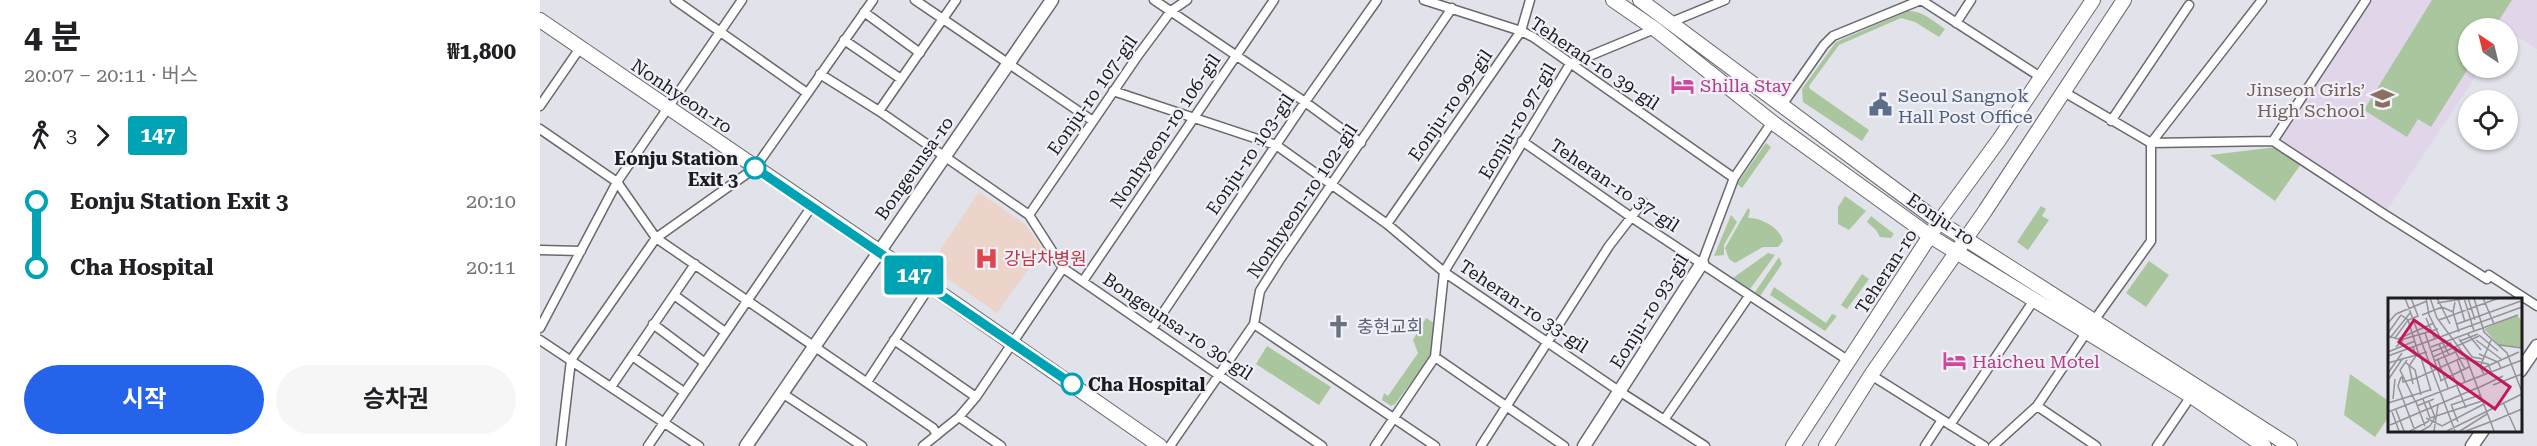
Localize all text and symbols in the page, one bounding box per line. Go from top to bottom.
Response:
street label: Teheran-ro 39-gil [1527,12,1664,114]
text: 4 분 [24,17,81,56]
north arrow [2458,18,2518,78]
map controls [2458,18,2518,150]
street label: Eonju-ro 107-gil [1043,31,1141,159]
text: ₩1,800 [447,39,516,64]
street label: Eonju-ro 99-gil [1404,45,1496,165]
street label: Nonhyeon-ro 106-gil [1106,50,1225,212]
street label: Nonhyeon-ro [628,55,736,137]
street label: Eonju-ro 97-gil [1474,59,1560,183]
text: 20:07 – 20:11 · 버스 [24,63,198,87]
hotel icon: Shilla Stay [1669,72,1695,98]
place label: Shilla Stay [1700,75,1792,96]
place label: Jinseon Girls’ High School [2246,79,2365,121]
place label: Seoul Sangnok Hall Post Office [1898,85,2033,127]
school or university icon: Jinseon Girls’ High School [2370,86,2396,112]
street label: Eonju-ro 103-gil [1202,89,1298,218]
button: locate [2458,90,2518,150]
public building icon: Seoul Sangnok Hall Post Office [1867,92,1893,118]
street label: Bongeunsa-ro [870,112,958,224]
icon: walk [24,119,57,152]
icon: forward [86,119,119,152]
street label: Nonhyeon-ro 102-gil [1243,120,1362,282]
text: 3 [66,123,77,147]
text: 147 [140,123,175,147]
street label: Teheran-ro 37-gil [1547,134,1684,236]
place label: Eonju Station Exit 3 [614,148,738,190]
marker: Eonju Station Exit 3 [744,157,766,179]
text: Eonju Station Exit 3 [70,189,288,214]
text: 20:10 [466,189,516,213]
street label: Eonju-ro [1903,189,1979,249]
street label: Teheran-ro [1851,225,1921,317]
hospital icon: 강남차병원 [973,245,999,271]
place label: 강남차병원 [1004,248,1087,269]
street label: Eonju-ro 93-gil [1605,249,1693,372]
text: Cha Hospital [70,255,213,280]
text: 20:11 [466,255,516,279]
street label: Teheran-ro 33-gil [1456,255,1593,357]
line badge: 147 [880,256,949,294]
text: 147 [896,263,932,287]
street label: Bongeunsa-ro 30-gil [1099,268,1257,384]
inset map [2388,298,2522,431]
church icon: 충현교회 [1326,313,1352,339]
place label: 충현교회 [1357,316,1423,337]
hotel icon: Haicheu Motel [1941,348,1967,374]
place label: Haicheu Motel [1972,351,2100,372]
button: 시작 [24,365,264,434]
button: 승차권 [276,365,516,434]
marker: Cha Hospital [1061,373,1083,395]
place label: Cha Hospital [1088,374,1205,395]

